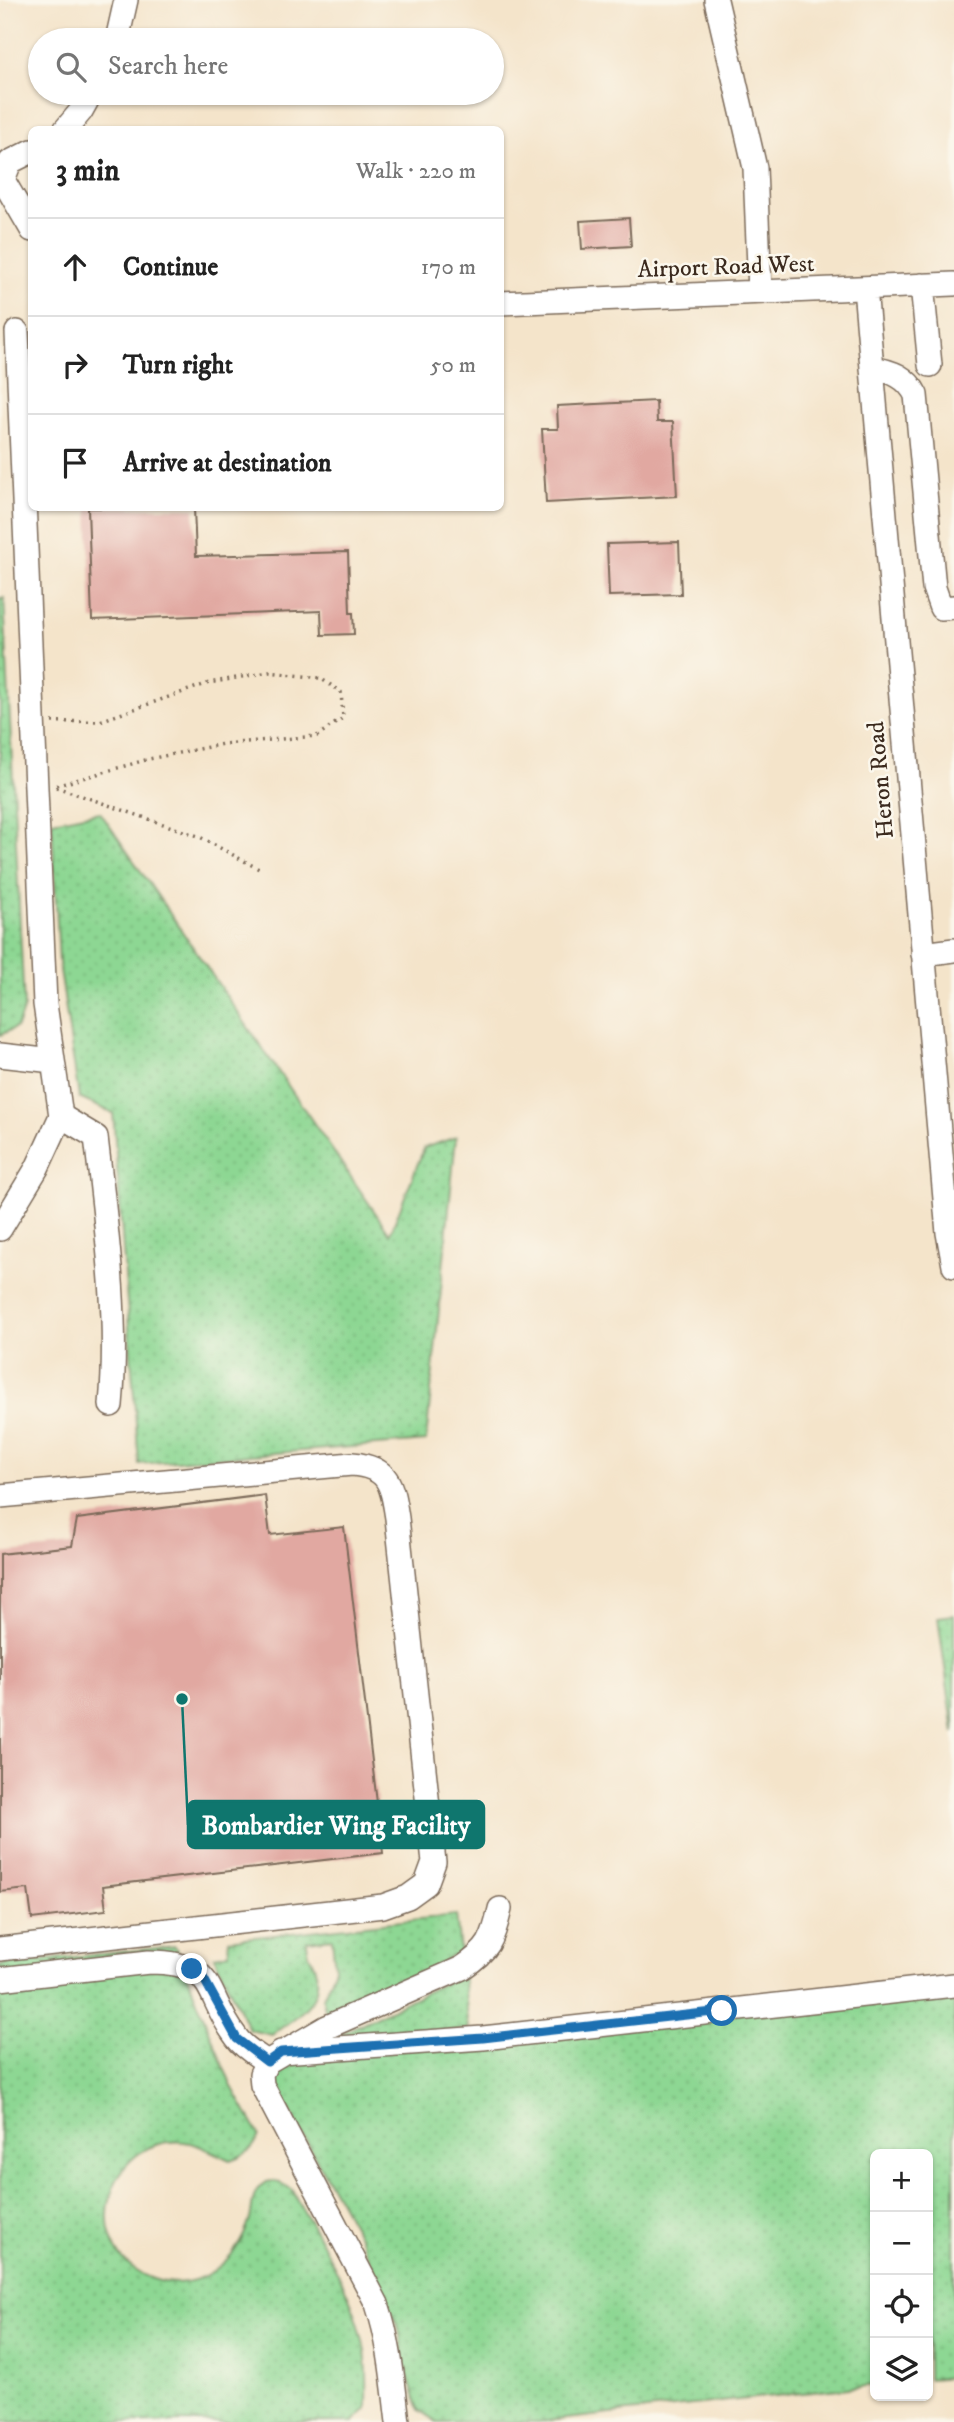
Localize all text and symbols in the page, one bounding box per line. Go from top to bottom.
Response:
search box [28,28,504,105]
icon: search [52,48,90,86]
text: Search here [108,50,228,83]
text: 3 min [56,153,120,190]
text: Walk · 220 m [356,157,476,186]
icon: ahead [56,248,94,286]
street label: Airport Road West [637,249,815,285]
text: Continue [123,251,218,284]
text: 170 m [421,253,476,282]
icon: right [56,346,94,384]
text: Turn right [123,349,233,382]
text: 50 m [430,351,476,380]
icon: arrive [56,444,94,482]
text: Arrive at destination [123,447,332,480]
street label: Heron Road [861,720,901,840]
callout: Bombardier Wing Facility [188,1801,484,1848]
text: Bombardier Wing Facility [202,1810,471,1843]
route end [176,1953,207,1984]
route start [706,1995,737,2026]
map controls [870,2149,933,2401]
button: + [870,2149,933,2212]
button: − [870,2212,933,2275]
button: locate [870,2275,933,2338]
button: layers [870,2338,933,2401]

